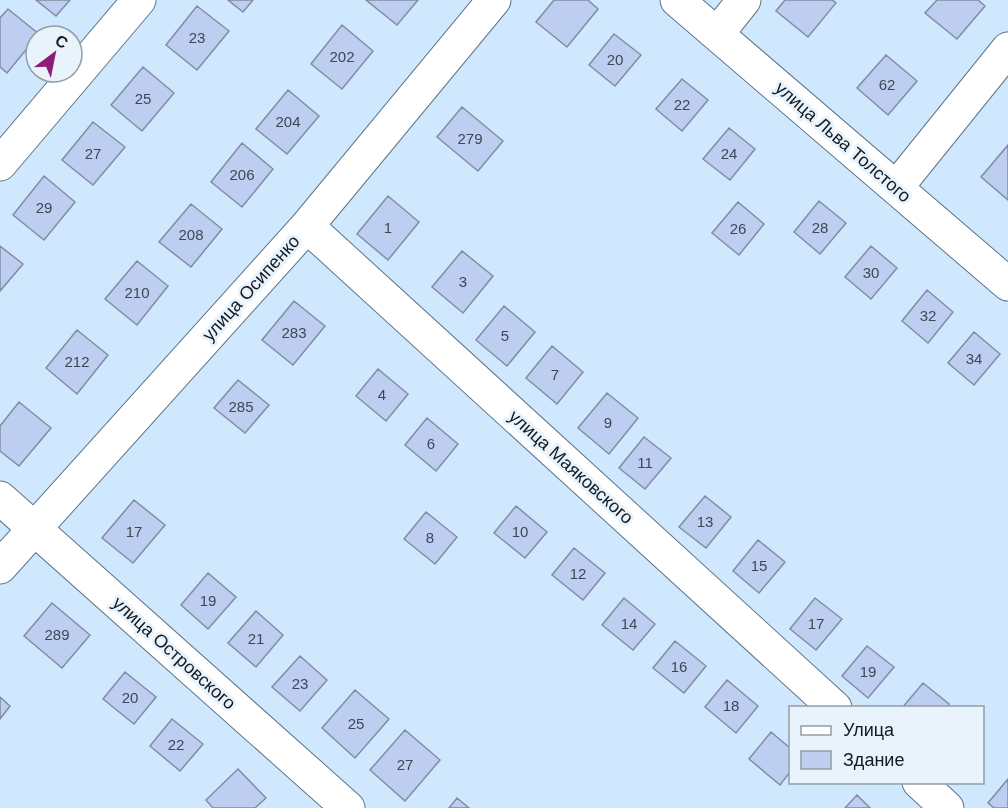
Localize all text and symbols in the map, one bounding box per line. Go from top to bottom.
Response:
north arrow [24,24,84,84]
house number: 23 [189,29,205,46]
text: С [52,31,71,52]
house number: 202 [329,48,355,65]
house number: 20 [607,51,623,68]
house number: 62 [879,76,895,93]
street label: улица Льва Толстого [771,78,915,206]
house number: 25 [135,90,151,107]
house number: 22 [674,96,690,113]
house number: 204 [275,113,301,130]
house number: 279 [457,130,483,147]
house number: 27 [85,145,101,162]
house number: 24 [721,145,737,162]
house number: 206 [229,166,255,183]
house number: 29 [36,199,52,216]
house number: 1 [384,219,392,236]
house number: 28 [812,219,828,236]
house number: 26 [730,220,746,237]
house number: 208 [178,226,204,243]
street label: улица Осипенко [198,231,304,345]
house number: 30 [863,264,879,281]
house number: 3 [459,273,467,290]
house number: 210 [124,284,150,301]
house number: 32 [920,307,936,324]
house number: 283 [281,324,307,341]
house number: 5 [501,327,509,344]
house number: 34 [966,350,982,367]
house number: 212 [64,353,90,370]
house number: 7 [551,366,559,383]
house number: 4 [378,386,386,403]
house number: 285 [228,398,254,415]
street label: улица Маяковского [505,406,637,528]
house number: 9 [604,414,612,431]
house number: 6 [427,435,435,452]
house number: 11 [637,454,653,471]
house number: 13 [697,513,713,530]
house number: 17 [126,523,142,540]
house number: 10 [512,523,528,540]
house number: 8 [426,529,434,546]
house number: 15 [751,557,767,574]
house number: 12 [570,565,586,582]
house number: 19 [200,592,216,609]
street label: улица Островского [108,593,240,713]
house number: 14 [621,615,637,632]
house number: 17 [808,615,824,632]
house number: 289 [44,626,70,643]
house number: 21 [248,630,264,647]
house number: 16 [671,658,687,675]
house number: 19 [860,663,876,680]
house number: 23 [292,675,308,692]
house number: 20 [122,689,138,706]
house number: 18 [723,697,739,714]
legend [789,706,984,784]
house number: 25 [348,715,364,732]
text: Улица [843,720,895,740]
house number: 22 [168,736,184,753]
text: Здание [843,750,904,770]
house number: 27 [397,756,413,773]

